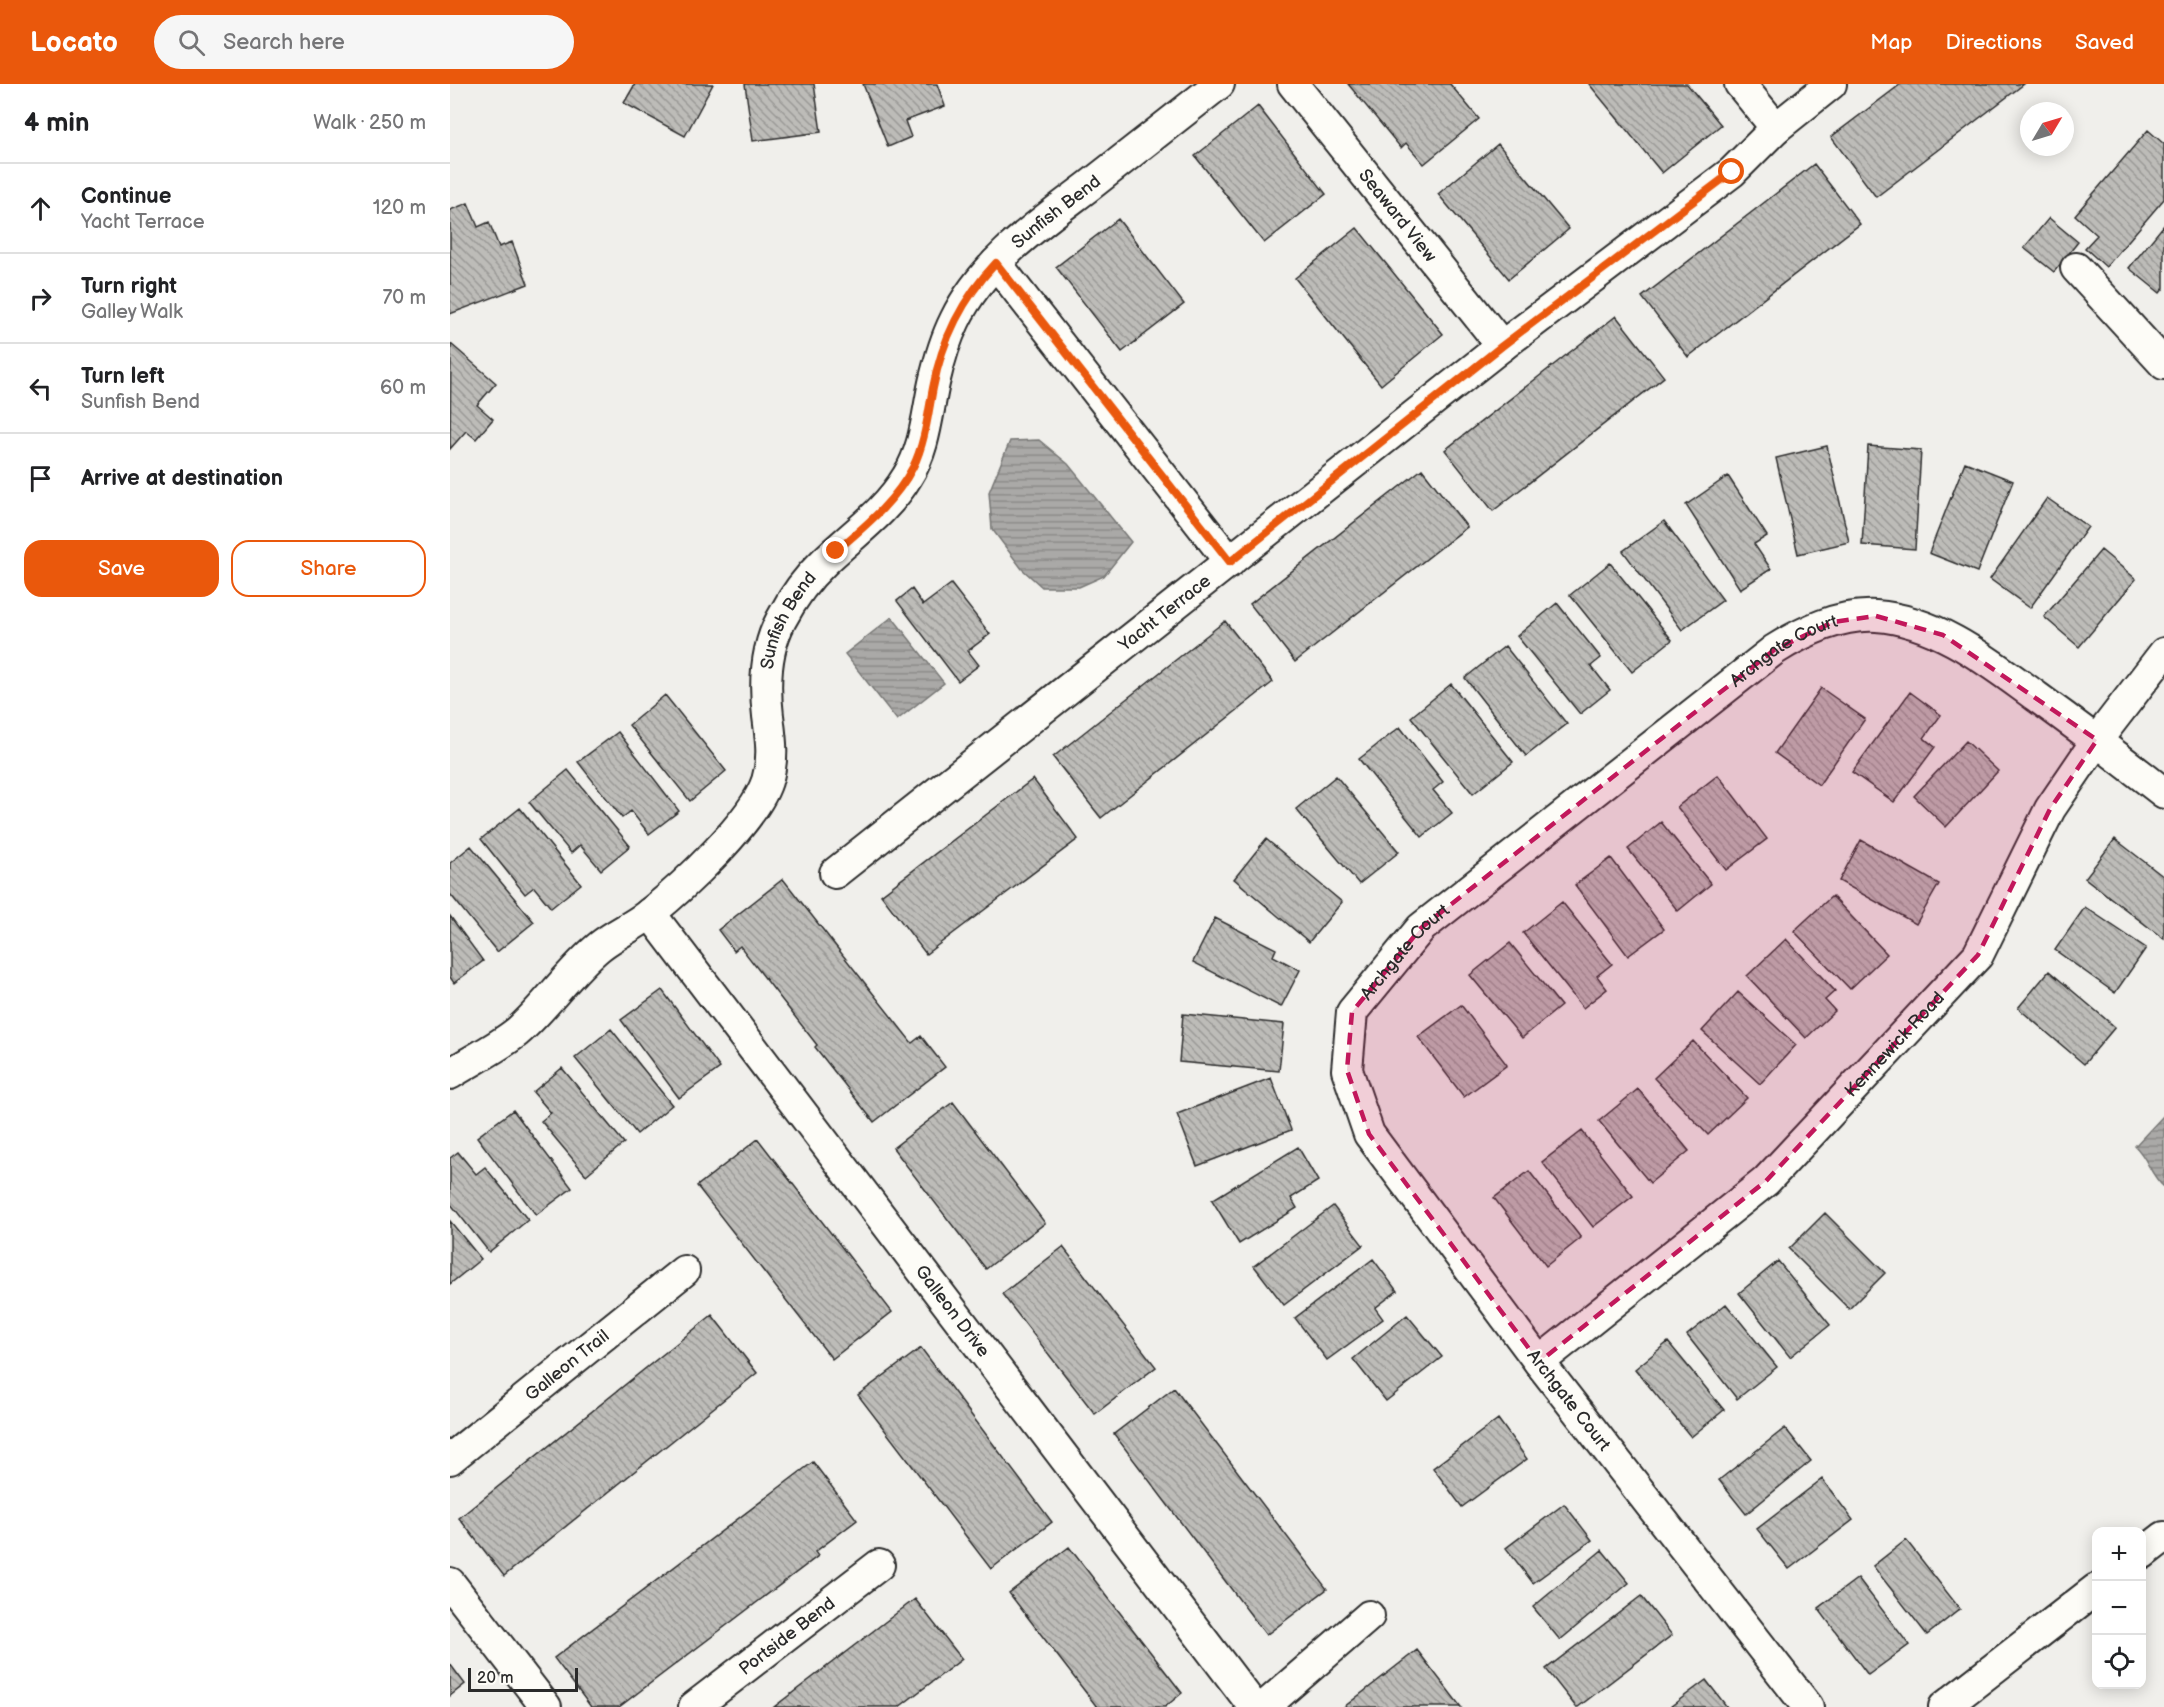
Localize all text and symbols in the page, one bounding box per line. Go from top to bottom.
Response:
search box [154,15,574,69]
text: Locato [30,26,118,59]
icon: search [175,26,208,59]
text: Search here [223,29,345,56]
text: Map [1870,30,1913,55]
text: Directions [1946,30,2042,55]
text: Saved [2075,30,2134,55]
north arrow [2020,102,2074,156]
text: 4 min [24,108,89,139]
text: Walk · 250 m [313,111,426,135]
route start [1718,158,1744,184]
street label: Seaward View [1354,165,1441,266]
street label: Sunfish Bend [1008,171,1105,253]
text: Continue [81,183,171,210]
icon: ahead [24,192,57,225]
text: 120 m [373,196,426,220]
text: Yacht Terrace [81,210,205,234]
text: Turn right [81,273,177,300]
icon: right [24,282,57,315]
text: 70 m [382,286,426,310]
text: Galley Walk [81,300,183,324]
text: Turn left [81,363,165,390]
icon: left [24,372,57,405]
text: 60 m [380,376,426,400]
text: Sunfish Bend [81,390,200,414]
icon: arrive [24,462,57,495]
text: Arrive at destination [81,465,283,492]
route end [822,537,848,563]
button: Save [24,540,219,597]
button: Share [231,540,426,597]
street label: Sunfish Bend [757,567,821,670]
street label: Yacht Terrace [1114,570,1215,656]
street label: Archgate Court [1726,611,1840,692]
street label: Archgate Court [1356,899,1454,1005]
street label: Kennewick Road [1840,988,1949,1101]
street label: Galleon Drive [911,1261,994,1362]
street label: Galleon Trail [521,1325,613,1405]
street label: Archgate Court [1523,1345,1615,1456]
map controls [2092,1527,2146,1689]
button: + [2092,1527,2146,1581]
button: − [2092,1581,2146,1635]
street label: Portside Bend [735,1593,839,1680]
button: locate [2092,1635,2146,1689]
scale bar [468,1665,578,1692]
text: 20 m [477,1669,513,1688]

